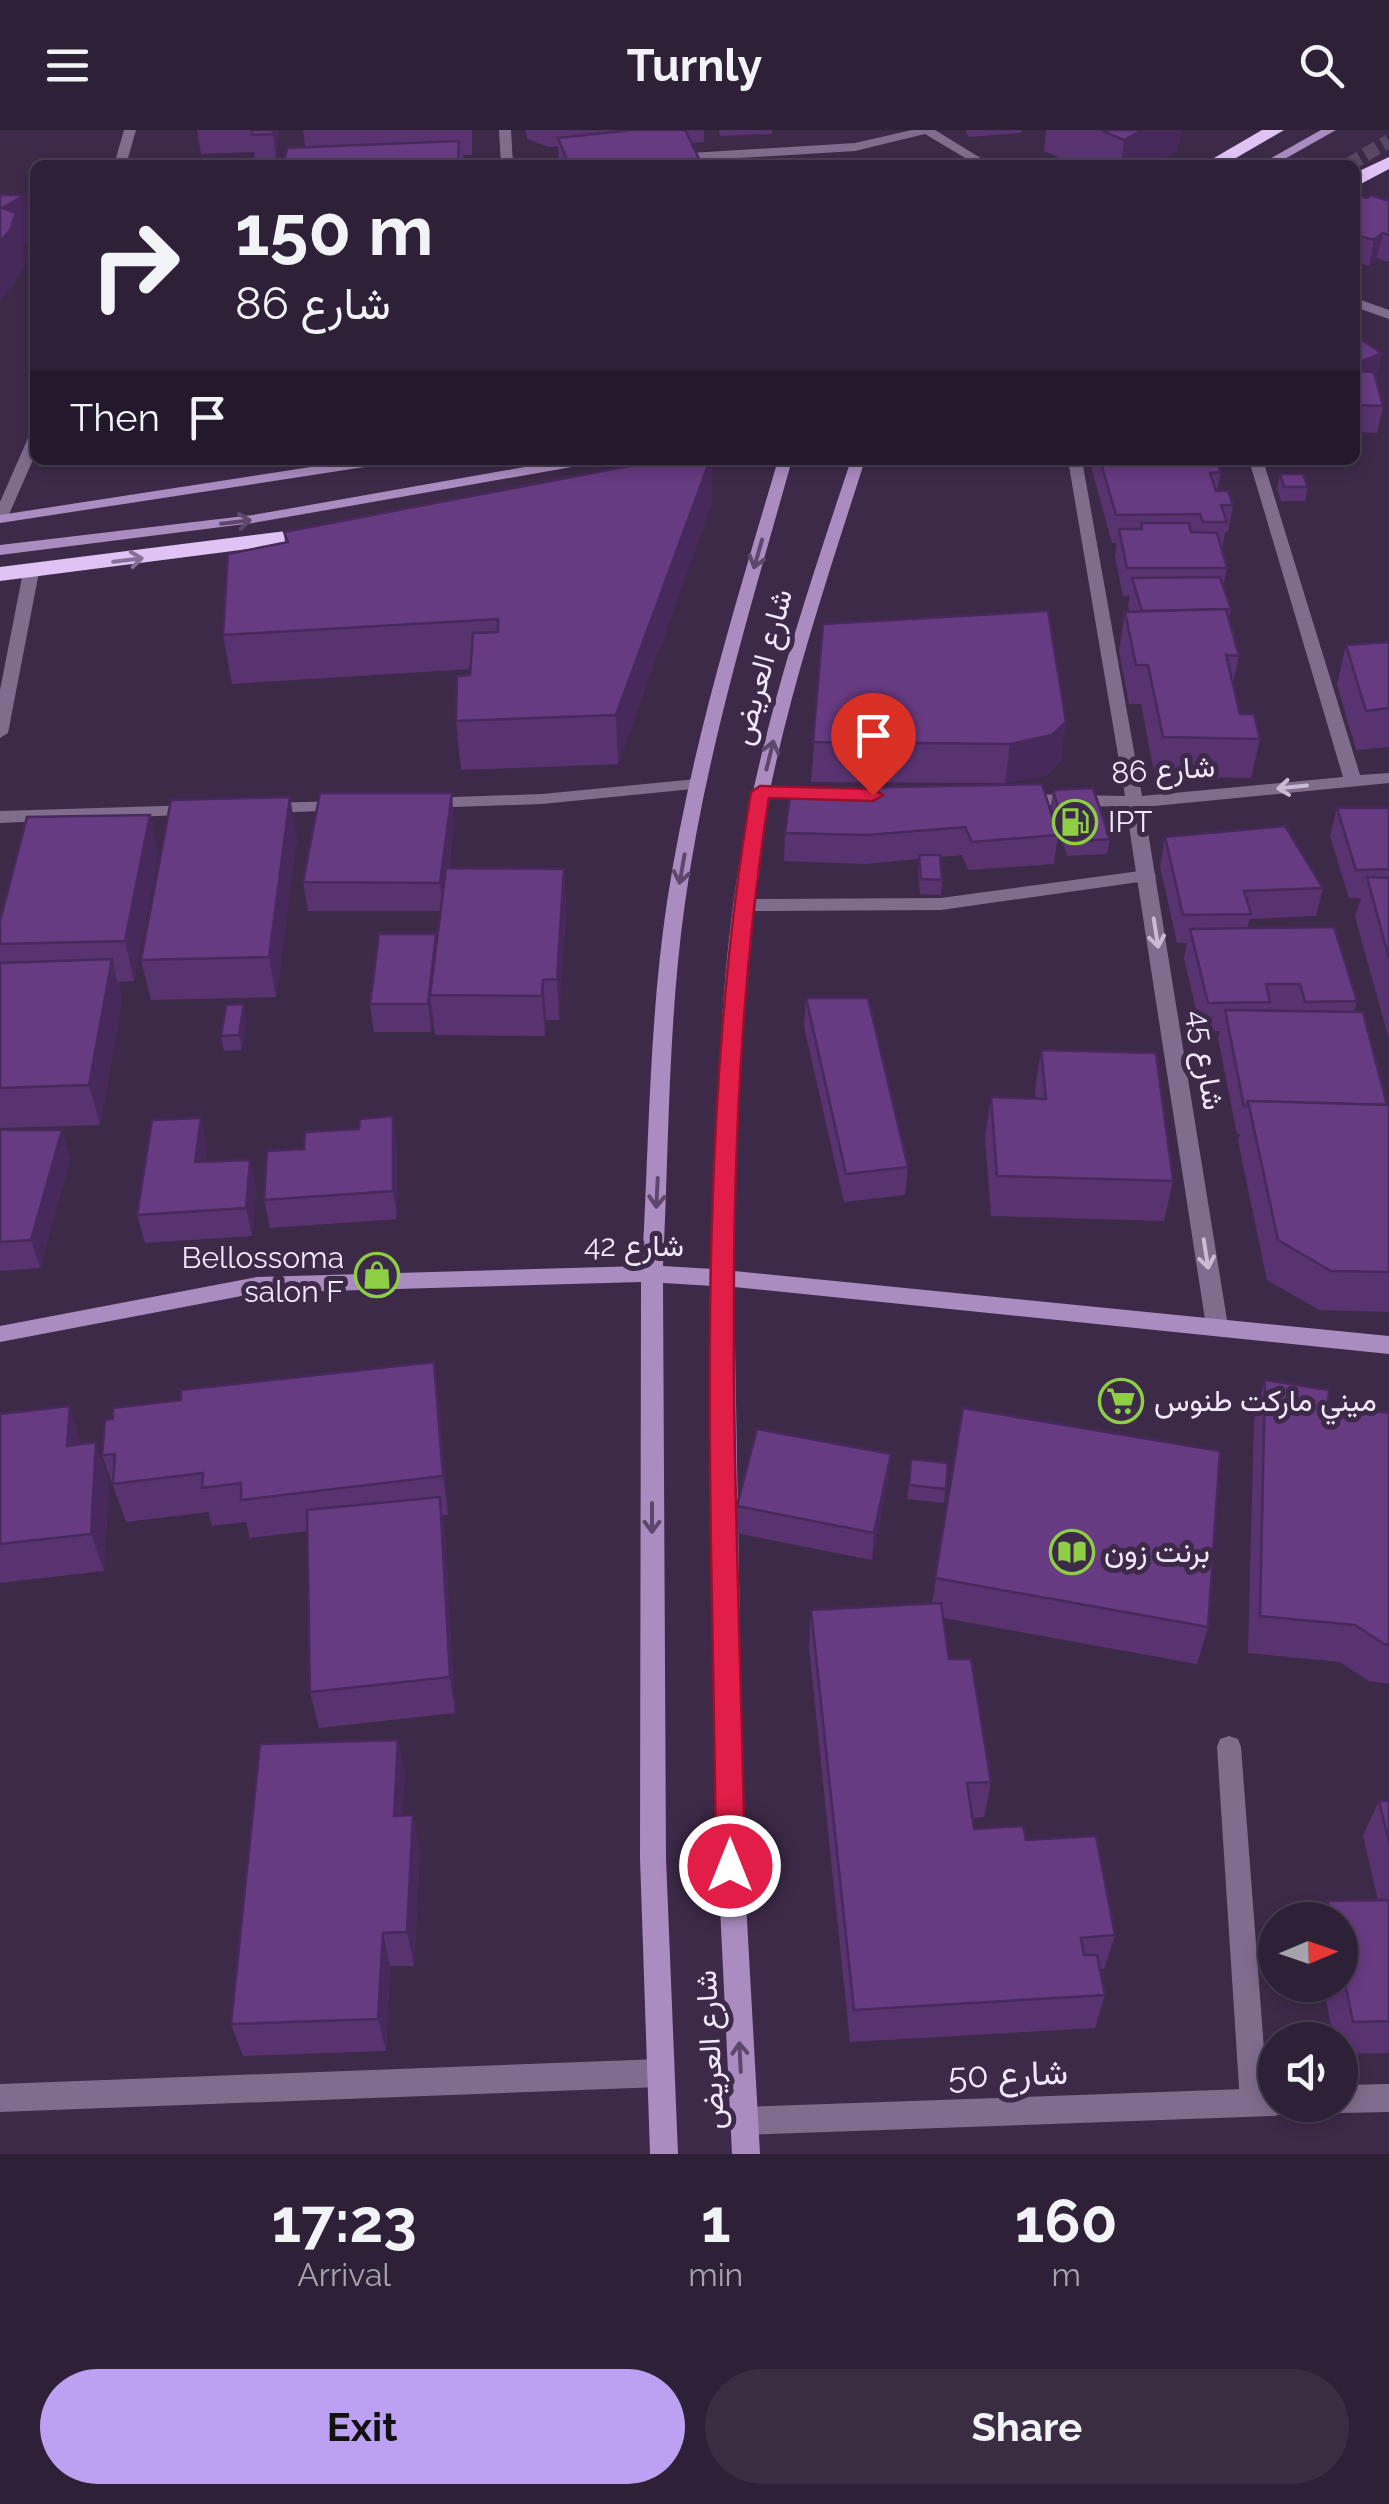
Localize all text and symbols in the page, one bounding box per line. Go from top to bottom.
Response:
icon: menu [40,38,95,93]
icon: search [1294,38,1349,93]
text: Turnly [627,39,762,92]
text: 150 m [235,189,433,271]
icon: right [70,200,200,330]
text: شارع 86 [235,277,391,330]
icon: arrive [180,390,235,445]
text: Then [70,395,160,440]
one-way arrow [219,512,251,530]
one-way arrow [748,538,767,569]
one-way arrow [111,550,144,569]
street label: شارع العريض [724,585,802,749]
pin [831,693,916,796]
icon: arrive [846,708,901,763]
one-way arrow [761,740,780,771]
street label: شارع 86 [1110,748,1216,794]
one-way arrow [1276,778,1309,797]
fuel station icon: IPT [1052,799,1098,845]
place label: IPT [1108,804,1152,839]
one-way arrow [672,853,691,885]
one-way arrow [1148,916,1166,949]
street label: شارع 45 [1178,1007,1232,1113]
one-way arrow [647,1176,666,1209]
street label: شارع 42 [584,1228,684,1266]
one-way arrow [1197,1238,1216,1270]
place label: Bellossoma salon F [181,1240,344,1309]
shop icon: Bellossoma salon F [354,1252,400,1298]
supermarket icon: ميني ماركت طنوس [1098,1378,1144,1424]
place label: ميني ماركت طنوس [1154,1383,1377,1425]
one-way arrow [642,1500,662,1533]
library icon: برنت زون [1049,1529,1095,1575]
place label: برنت زون [1104,1534,1210,1570]
position arrow [678,1814,782,1918]
north arrow [1258,1902,1358,2002]
map controls [1258,1902,1358,2122]
street label: شارع العريض [688,1969,734,2131]
button: sound [1258,2022,1358,2122]
one-way arrow [730,2041,749,2073]
street label: شارع 50 [947,2051,1069,2100]
text: 17:23 [271,2186,417,2256]
text: 1 [701,2186,731,2256]
text: 160 [1015,2186,1118,2256]
text: Arrival [297,2256,391,2293]
text: min [688,2256,743,2293]
text: m [1051,2256,1081,2293]
button: Exit [40,2369,685,2484]
button: Share [705,2369,1349,2484]

